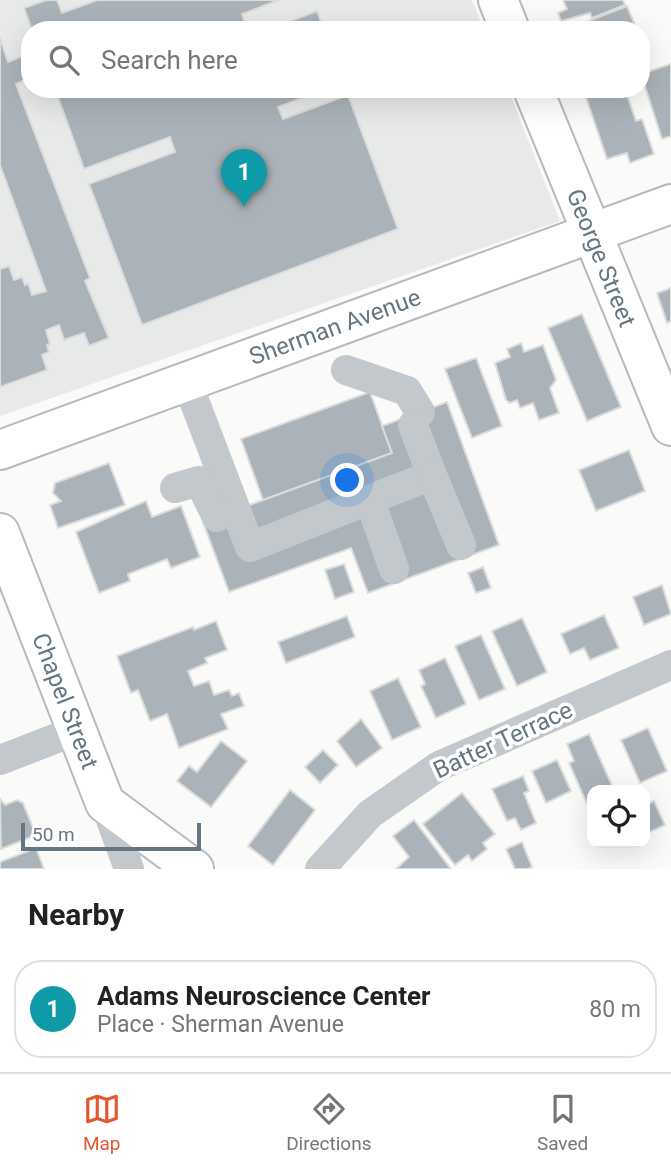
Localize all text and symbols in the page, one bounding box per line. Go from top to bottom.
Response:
search box [21,21,650,98]
icon: search [45,41,83,79]
text: Search here [101,45,238,75]
pin: 1 [221,149,267,207]
street label: George Street [561,185,641,331]
street label: Sherman Avenue [246,283,424,371]
your location [330,463,364,497]
street label: Chapel Street [26,629,104,773]
street label: Batter Terrace [429,696,577,784]
map controls [587,785,650,848]
button: locate [587,785,650,848]
scale bar [21,820,201,852]
text: 50 m [32,823,75,846]
text: Nearby [28,897,124,932]
text: Adams Neuroscience Center [97,981,431,1011]
text: 1 [46,996,60,1023]
text: 80 m [589,996,641,1023]
text: Place · Sherman Avenue [97,1011,344,1038]
tab: Map [83,1090,121,1155]
tab: Directions [286,1090,371,1155]
tab: Saved [537,1090,588,1155]

